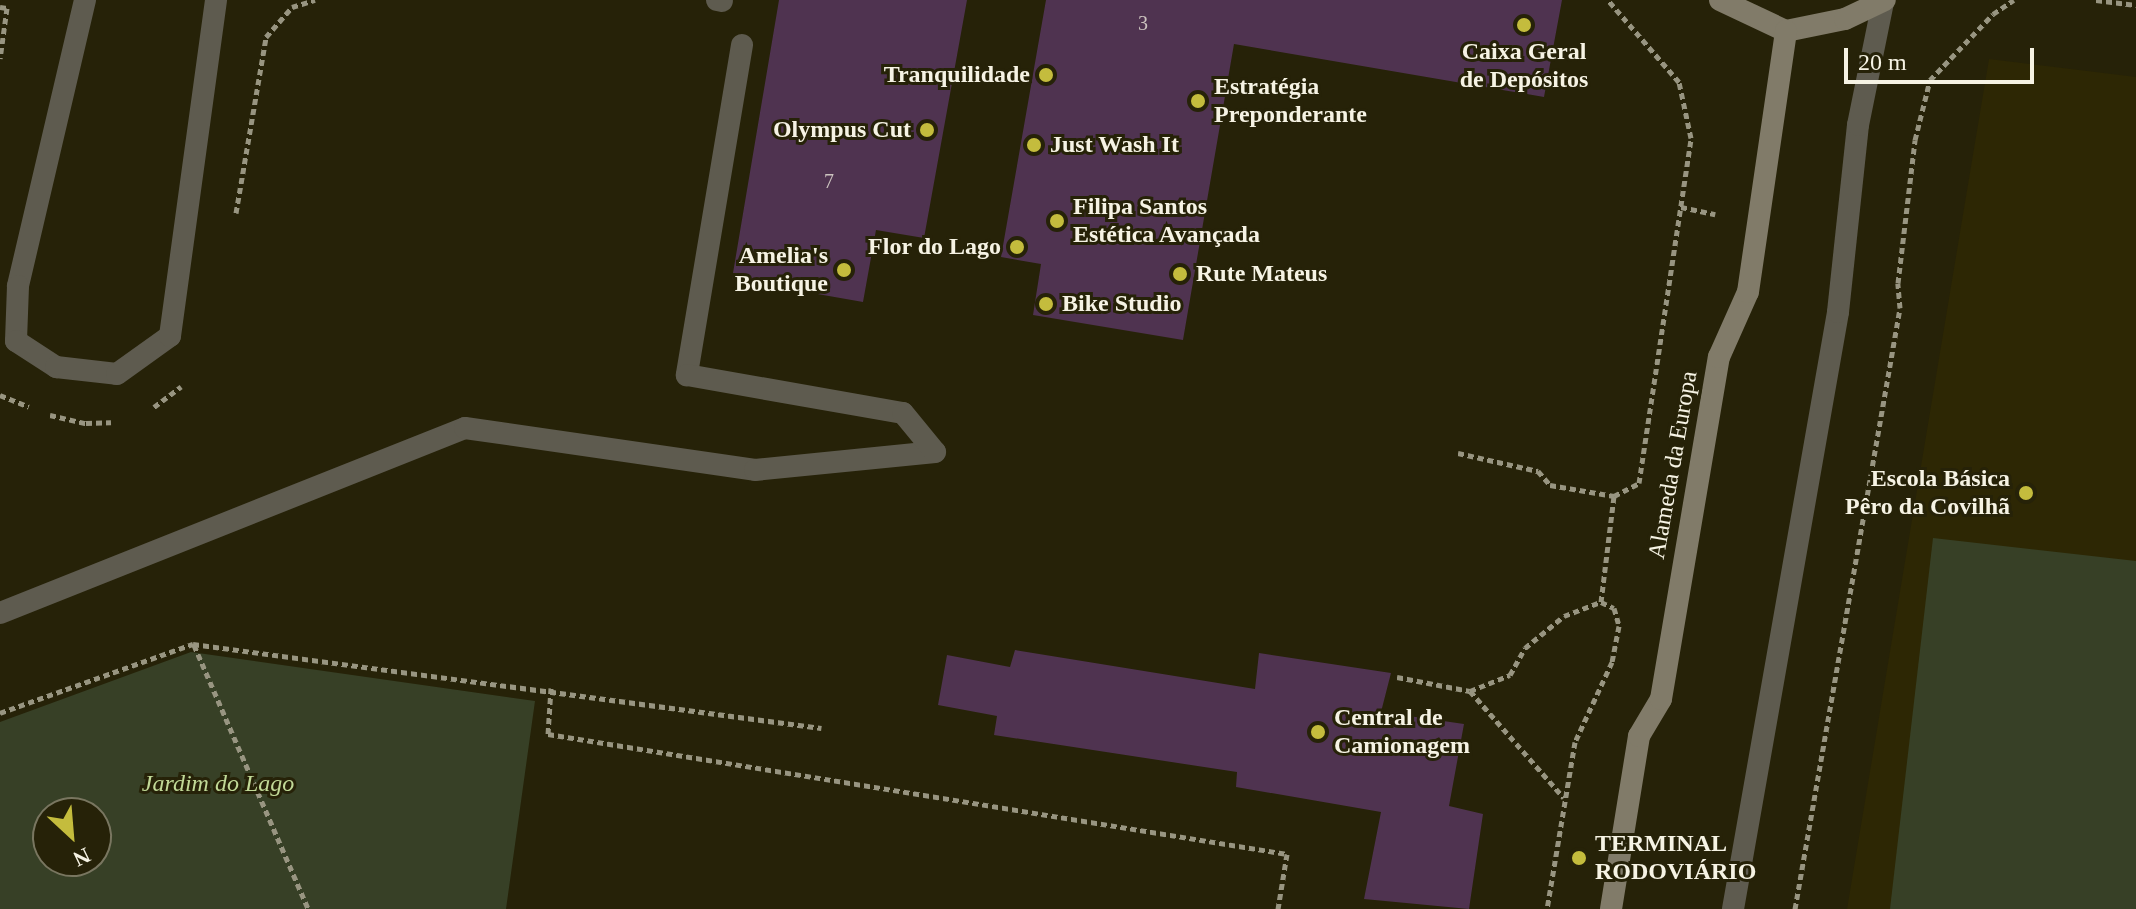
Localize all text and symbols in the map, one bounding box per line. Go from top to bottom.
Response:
house number: 3 [1138,11,1148,35]
marker: Caixa Geral de Depósitos [1515,16,1533,34]
scale bar [1848,32,2038,82]
place label: Caixa Geral de Depósitos [1460,38,1588,94]
text: 20 m [1858,49,1907,75]
place label: Tranquilidade [884,61,1030,89]
marker: Tranquilidade [1037,66,1055,84]
place label: Estratégia Preponderante [1214,73,1367,129]
marker: Estratégia Preponderante [1189,92,1207,110]
place label: Olympus Cut [773,116,911,144]
marker: Olympus Cut [918,121,936,139]
place label: Just Wash It [1050,131,1179,159]
marker: Just Wash It [1025,136,1043,154]
house number: 7 [824,169,834,193]
place label: Filipa Santos Estética Avançada [1073,193,1261,249]
marker: Filipa Santos Estética Avançada [1048,212,1066,230]
place label: Flor do Lago [868,233,1001,261]
marker: Flor do Lago [1008,238,1026,256]
place label: Amelia's Boutique [735,242,828,298]
place label: Rute Mateus [1196,260,1327,288]
marker: Amelia's Boutique [835,261,853,279]
marker: Rute Mateus [1171,265,1189,283]
place label: Bike Studio [1062,290,1181,318]
marker: Bike Studio [1037,295,1055,313]
street label: Alameda da Europa [1642,369,1704,561]
place label: Escola Básica Pêro da Covilhã [1845,465,2010,521]
marker: Escola Básica Pêro da Covilhã [2017,484,2035,502]
place label: Central de Camionagem [1334,704,1470,760]
marker: Central de Camionagem [1309,723,1327,741]
park label: Jardim do Lago [142,770,294,798]
north arrow [32,797,112,877]
place label: TERMINAL RODOVIÁRIO [1595,830,1756,886]
text: N [69,843,94,872]
marker: TERMINAL RODOVIÁRIO [1570,849,1588,867]

